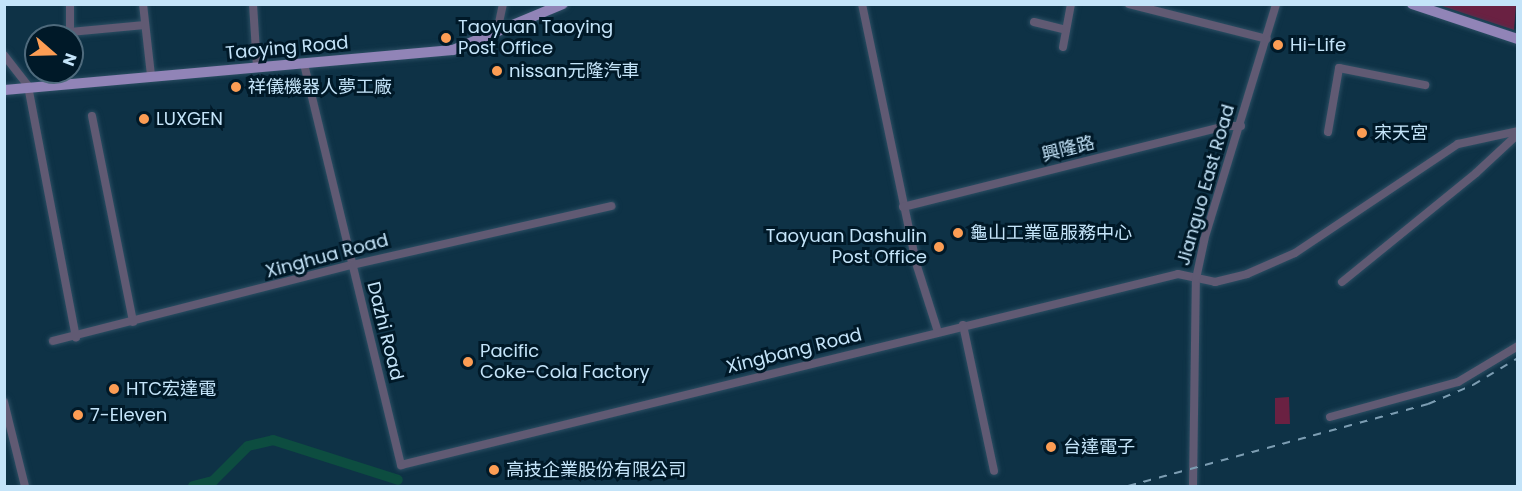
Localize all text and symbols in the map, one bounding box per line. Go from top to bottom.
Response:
place label: Taoyuan Taoying Post Office [458,17,613,60]
north arrow [24,24,84,84]
marker: Taoyuan Taoying Post Office [439,31,453,45]
street label: Taoying Road [225,32,349,64]
place label: Hi-Life [1290,34,1346,56]
marker: Hi-Life [1271,38,1285,52]
text: N [57,50,82,69]
place label: nissan元隆汽車 [509,60,639,82]
marker: nissan元隆汽車 [490,64,504,78]
place label: 祥儀機器人夢工廠 [248,76,392,98]
marker: 祥儀機器人夢工廠 [229,80,243,94]
street label: Jianguo East Road [1173,102,1239,268]
place label: LUXGEN [156,108,223,130]
marker: LUXGEN [137,112,151,126]
place label: 宋天宮 [1374,122,1428,144]
marker: 宋天宮 [1355,126,1369,140]
street label: 興隆路 [1039,132,1097,166]
place label: 龜山工業區服務中心 [970,222,1132,244]
place label: Taoyuan Dashulin Post Office [766,226,927,268]
marker: 龜山工業區服務中心 [951,226,965,240]
street label: Xinghua Road [263,229,391,283]
marker: Taoyuan Dashulin Post Office [932,240,946,254]
street label: Dazhi Road [362,280,408,382]
street label: Xingbang Road [724,324,864,378]
place label: Pacific Coke-Cola Factory [480,341,650,384]
marker: Pacific Coke-Cola Factory [461,355,475,369]
place label: HTC宏達電 [126,378,216,400]
marker: HTC宏達電 [107,382,121,396]
place label: 7-Eleven [90,404,167,426]
marker: 7-Eleven [71,408,85,422]
place label: 台達電子 [1063,436,1135,458]
marker: 台達電子 [1044,440,1058,454]
place label: 高技企業股份有限公司 [506,459,686,481]
marker: 高技企業股份有限公司 [487,463,501,477]

